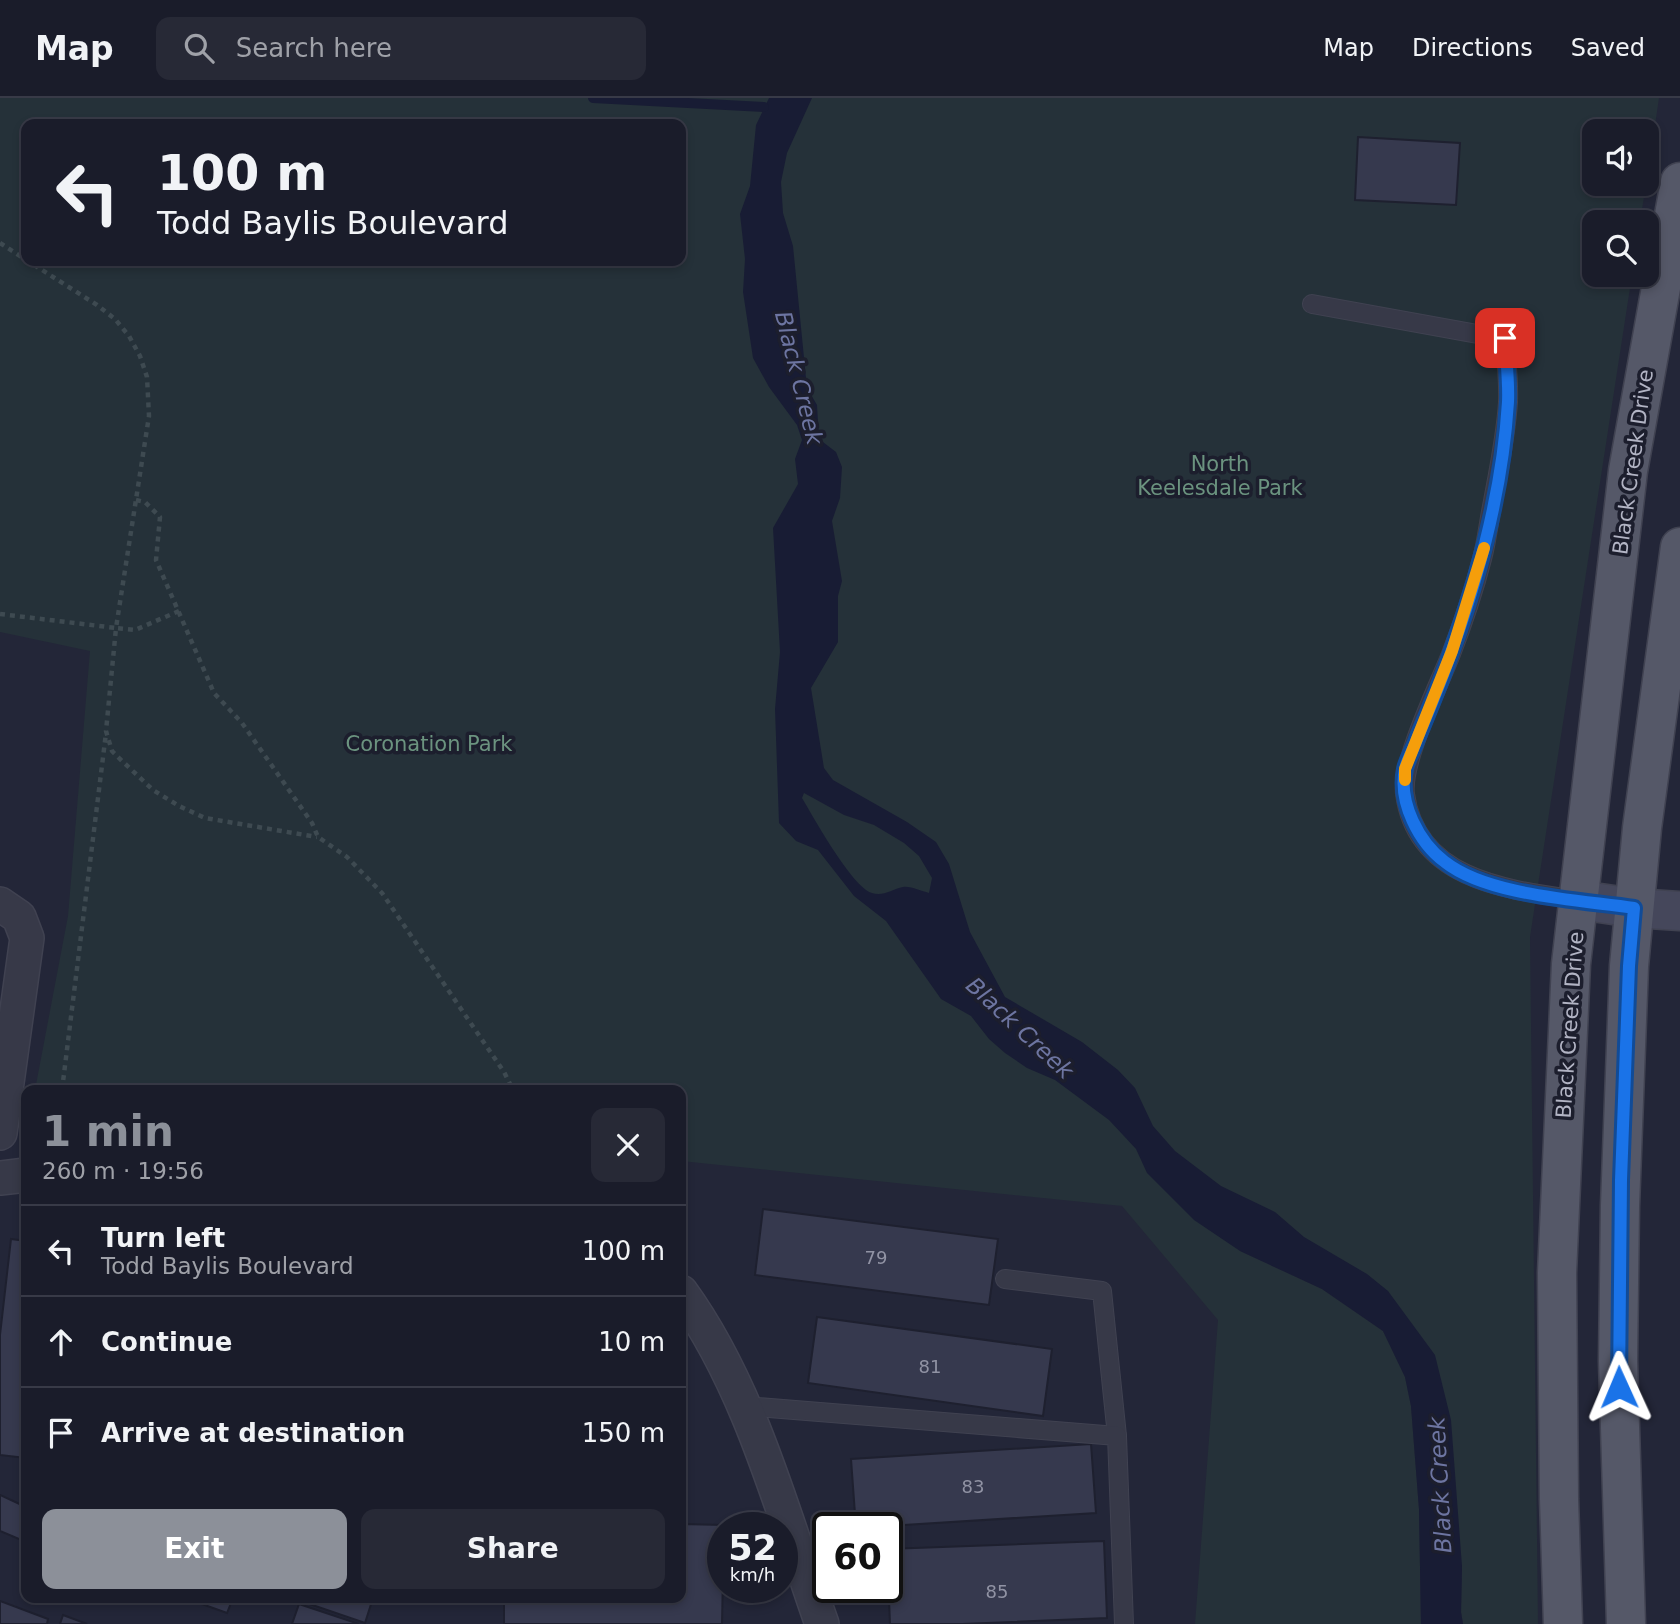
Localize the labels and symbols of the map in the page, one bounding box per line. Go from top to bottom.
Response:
pin [1475,308,1535,368]
water label: Black Creek [770,309,829,449]
street label: Black Creek Drive [1608,368,1658,556]
park label: North Keelesdale Park [1137,452,1303,500]
park label: Coronation Park [346,732,513,756]
street label: Black Creek Drive [1552,931,1588,1119]
water label: Black Creek [961,972,1080,1085]
house number: 79 [865,1247,887,1268]
position arrow [1582,1350,1656,1424]
house number: 81 [919,1356,941,1377]
water label: Black Creek [1423,1414,1457,1554]
house number: 83 [962,1476,984,1497]
speed limit sign: 60 [812,1512,903,1603]
house number: 85 [986,1581,1008,1602]

